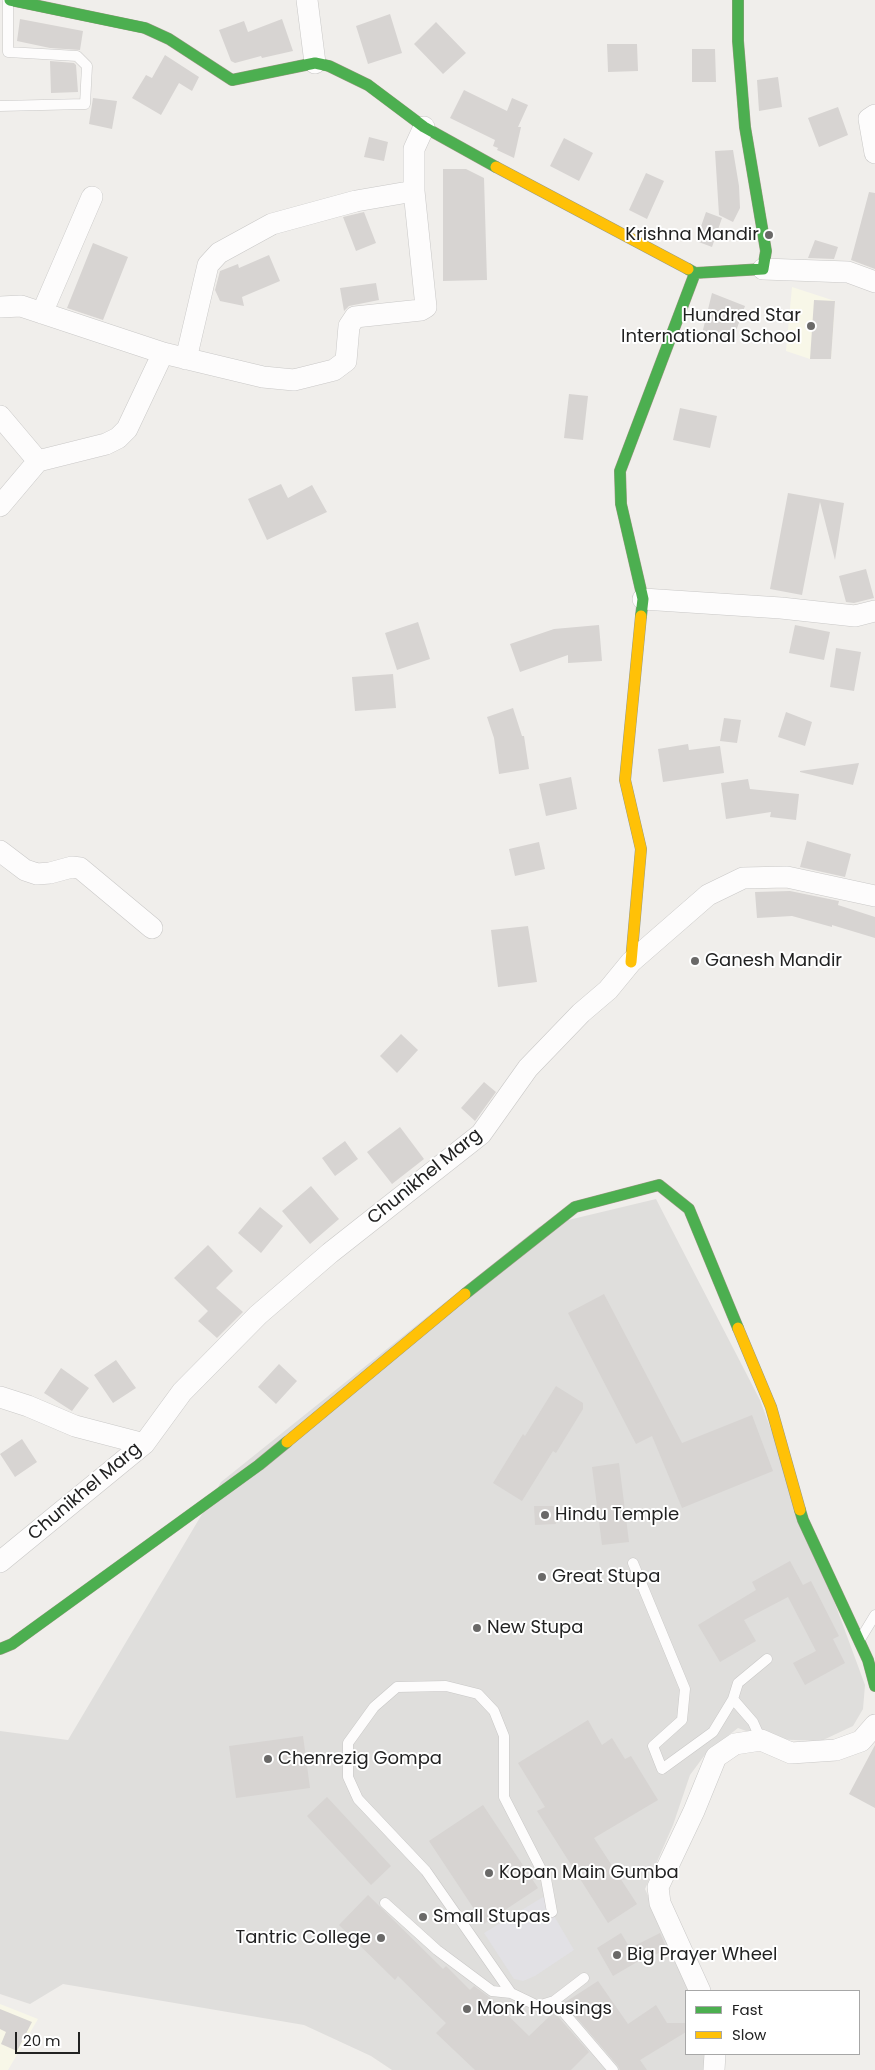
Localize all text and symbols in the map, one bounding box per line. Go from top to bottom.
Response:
place label: Krishna Mandir [625,224,759,246]
marker: Krishna Mandir [763,229,775,241]
place label: Hundred Star International School [621,305,801,348]
marker: Hundred Star International School [805,320,817,332]
place label: Ganesh Mandir [705,950,842,972]
marker: Ganesh Mandir [689,955,701,967]
street label: Chunikhel Marg [364,1124,486,1230]
street label: Chunikhel Marg [24,1439,146,1545]
place label: Hindu Temple [555,1504,679,1526]
marker: Hindu Temple [539,1509,551,1521]
place label: Great Stupa [552,1566,660,1588]
marker: Great Stupa [536,1571,548,1583]
place label: New Stupa [487,1617,583,1639]
marker: New Stupa [471,1622,483,1634]
place label: Chenrezig Gompa [278,1748,442,1770]
marker: Chenrezig Gompa [262,1753,274,1765]
place label: Kopan Main Gumba [499,1862,679,1884]
marker: Kopan Main Gumba [483,1867,495,1879]
place label: Small Stupas [433,1906,550,1928]
marker: Small Stupas [417,1911,429,1923]
place label: Tantric College [235,1927,371,1949]
marker: Tantric College [375,1932,387,1944]
place label: Big Prayer Wheel [627,1944,777,1966]
marker: Big Prayer Wheel [611,1949,623,1961]
legend [685,1990,860,2055]
place label: Monk Housings [477,1998,612,2020]
text: Fast [732,1999,763,2020]
marker: Monk Housings [461,2003,473,2015]
scale bar [18,2022,82,2054]
text: Slow [732,2024,766,2045]
text: 20 m [23,2030,61,2051]

